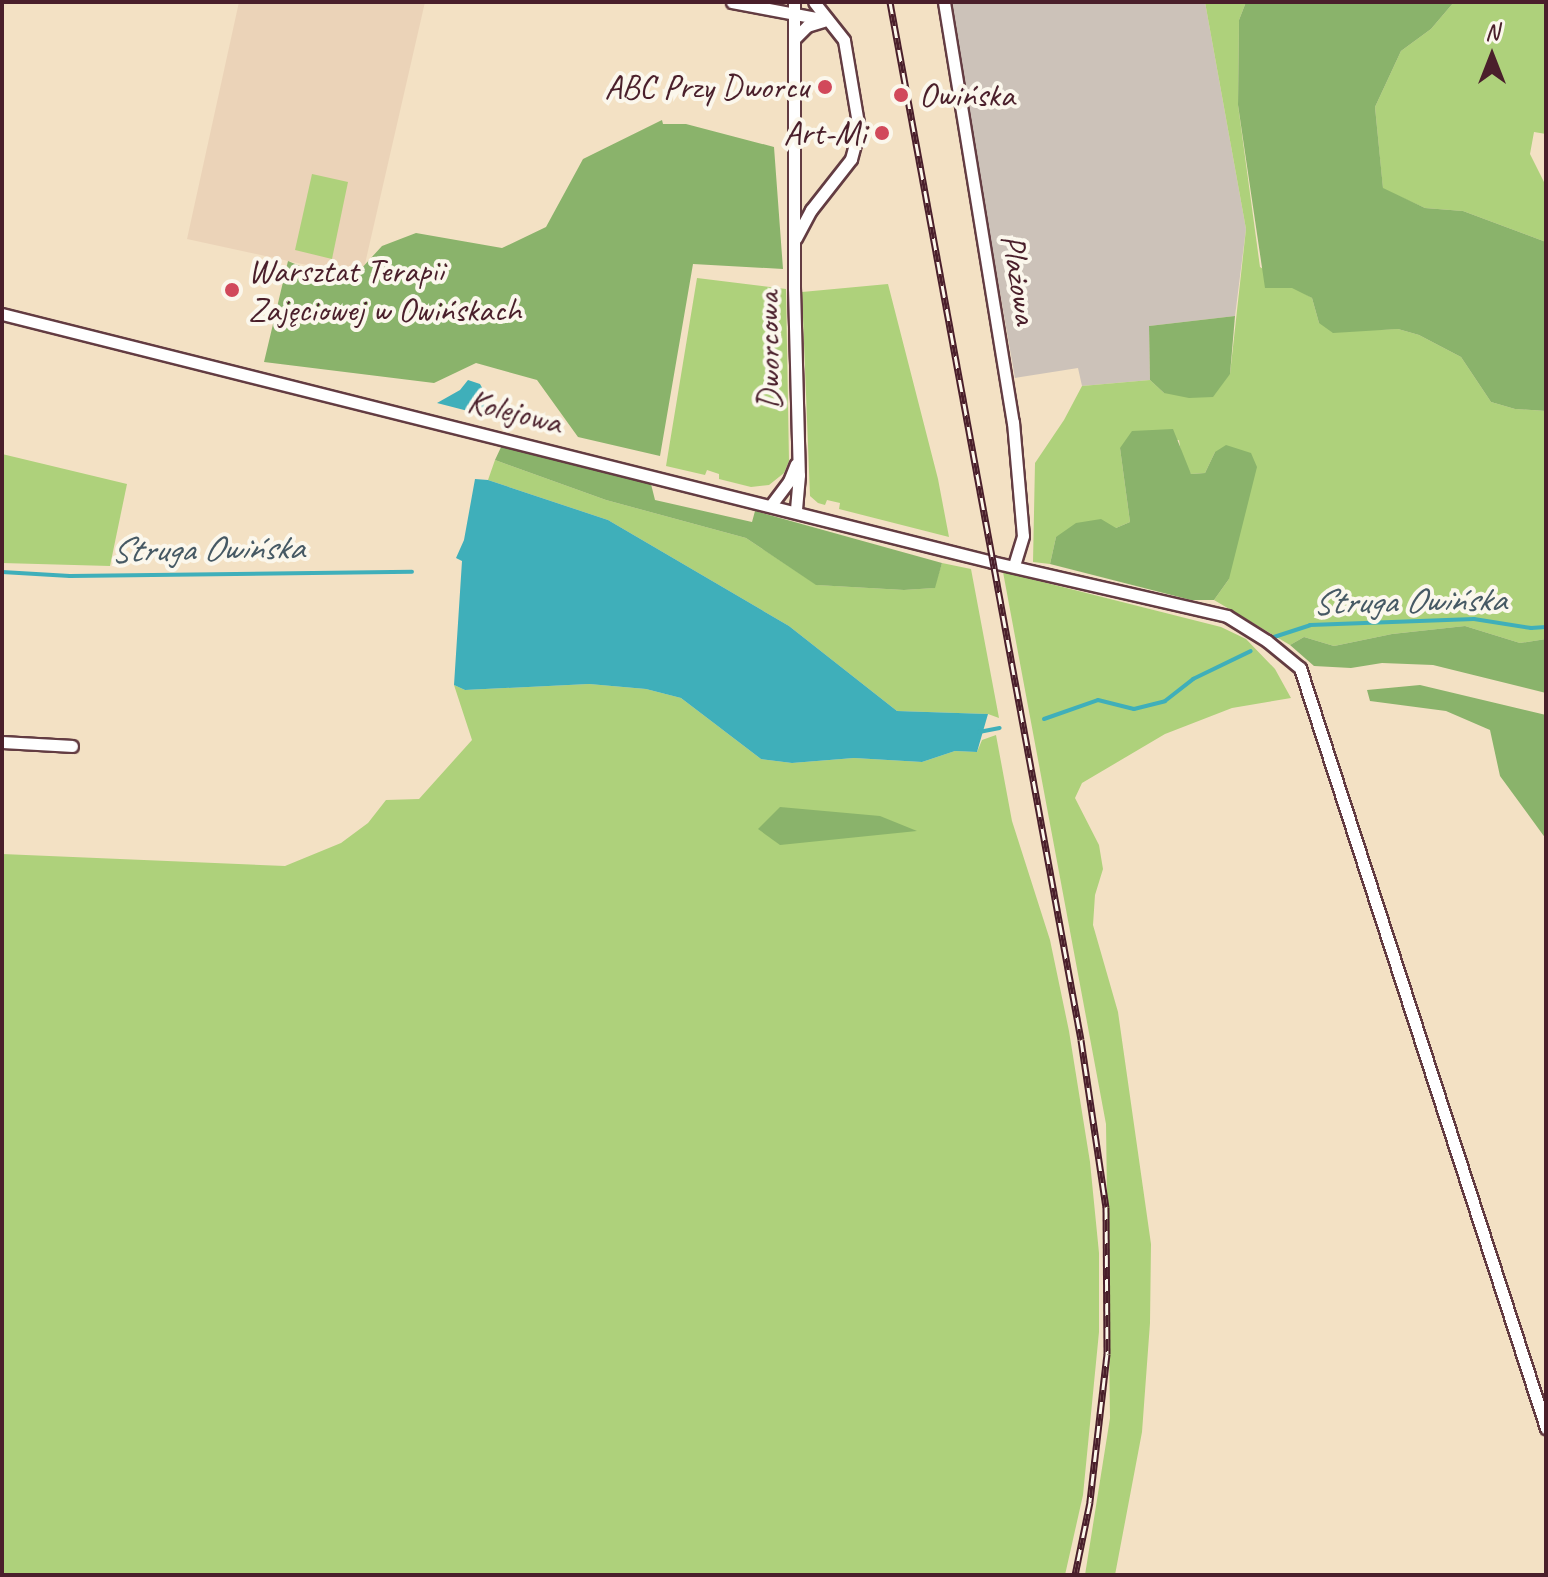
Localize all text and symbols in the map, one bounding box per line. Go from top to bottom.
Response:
north arrow [1452,16,1532,96]
text: N [1485,18,1499,46]
place label: ABC Przy Dworcu [604,67,809,107]
place label: Owińska [919,75,1015,115]
marker: ABC Przy Dworcu [816,78,834,96]
marker: Owińska [890,84,912,106]
place label: Art-Mi [784,113,866,153]
marker: Art-Mi [873,124,891,142]
street label: Plażowa [993,231,1047,327]
place label: Warsztat Terapii Zajęciowej w Owińskach [248,250,522,330]
marker: Warsztat Terapii Zajęciowej w Owińskach [223,281,241,299]
street label: Dworcowa [747,291,789,411]
street label: Kolejowa [464,380,566,442]
water label: Struga Owińska [110,526,304,572]
water label: Struga Owińska [1312,578,1506,624]

